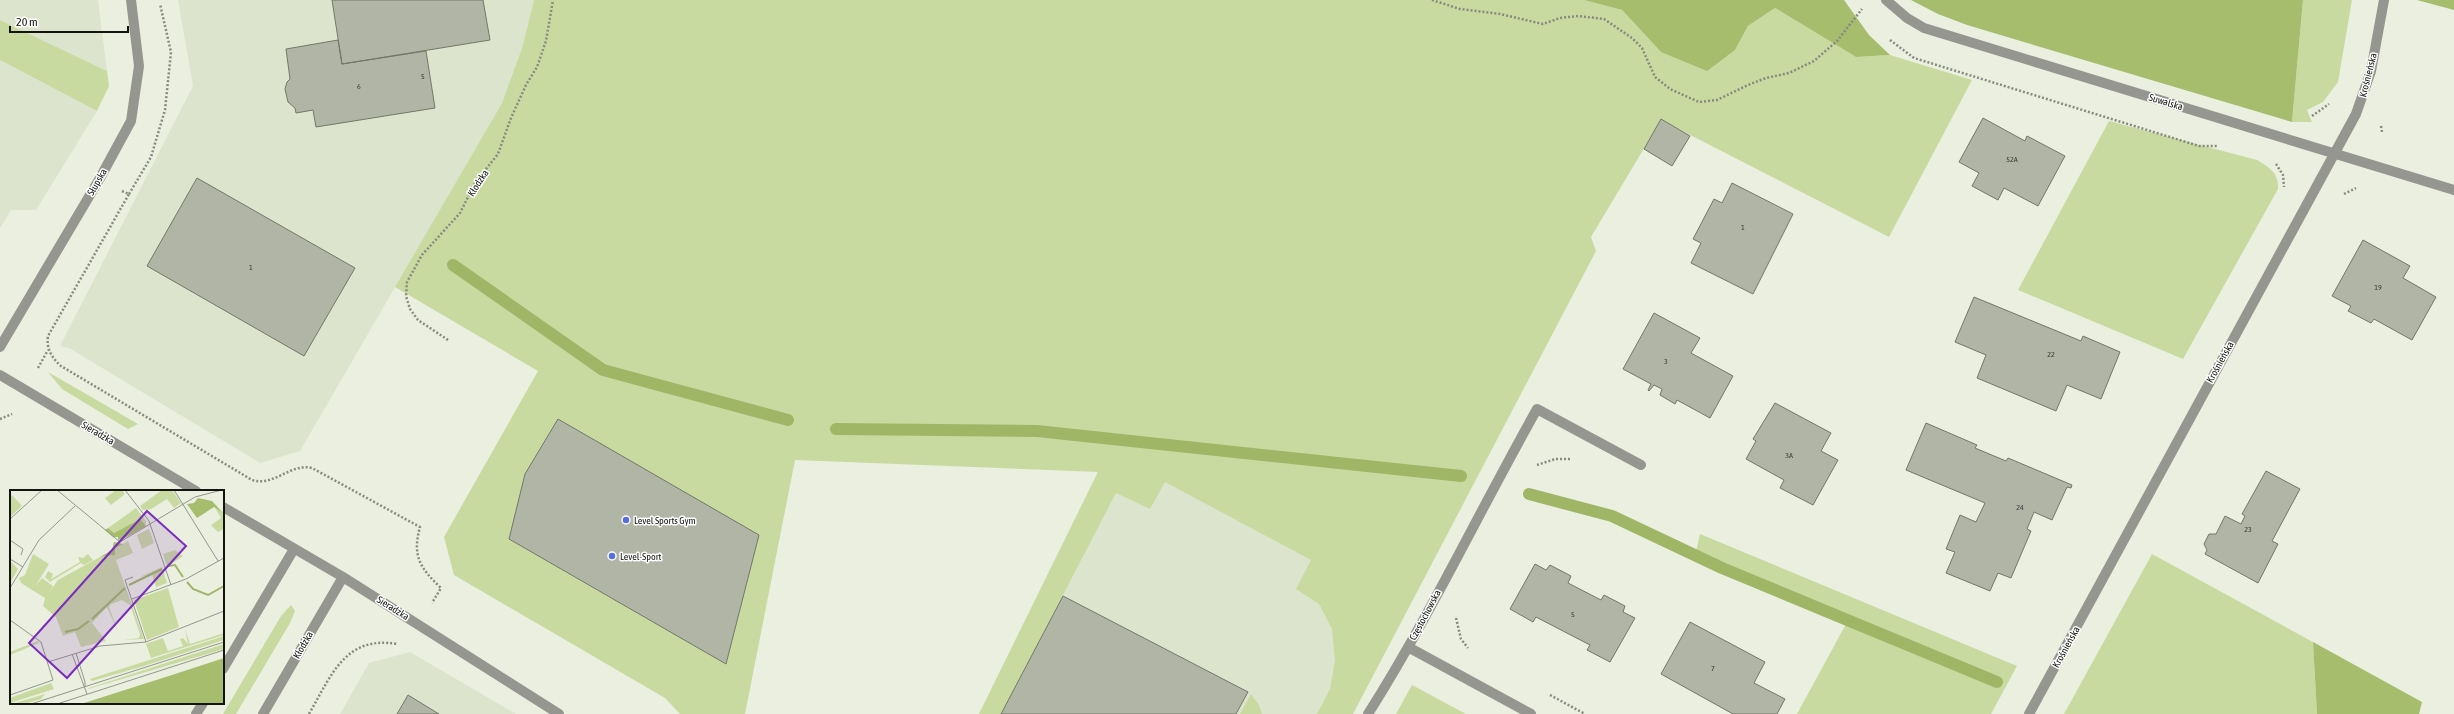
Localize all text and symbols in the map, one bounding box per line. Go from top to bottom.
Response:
scale bar [10,8,128,34]
text: 20 m [16,15,38,29]
street label: Krośnieńska [2357,51,2379,98]
house number: 5 [421,72,425,81]
house number: 6 [357,82,361,91]
street label: Suwalska [2148,92,2185,112]
house number: 52A [2006,155,2018,164]
street label: Słupska [85,166,109,197]
street label: Kłodzka [465,167,491,198]
house number: 1 [1741,223,1745,232]
house number: 1 [249,263,253,272]
house number: 19 [2374,283,2382,292]
street label: Krośnieńska [2204,339,2236,384]
house number: 22 [2047,350,2055,359]
house number: 3 [1664,357,1668,366]
street label: Sieradzka [80,419,117,447]
house number: 3A [1785,451,1793,460]
inset map [10,490,224,704]
house number: 24 [2016,503,2024,512]
marker: Level Sports Gym [621,515,631,525]
place label: Level Sports Gym [634,515,696,526]
house number: 23 [2244,525,2252,534]
marker: Level-Sport [607,551,617,561]
place label: Level-Sport [620,551,662,562]
street label: Częstochowska [1407,588,1443,642]
street label: Sieradzka [375,594,411,622]
house number: 5 [1571,610,1575,619]
street label: Krośnieńska [2050,624,2082,669]
street label: Kłodzka [291,629,315,661]
house number: 7 [1711,664,1715,673]

